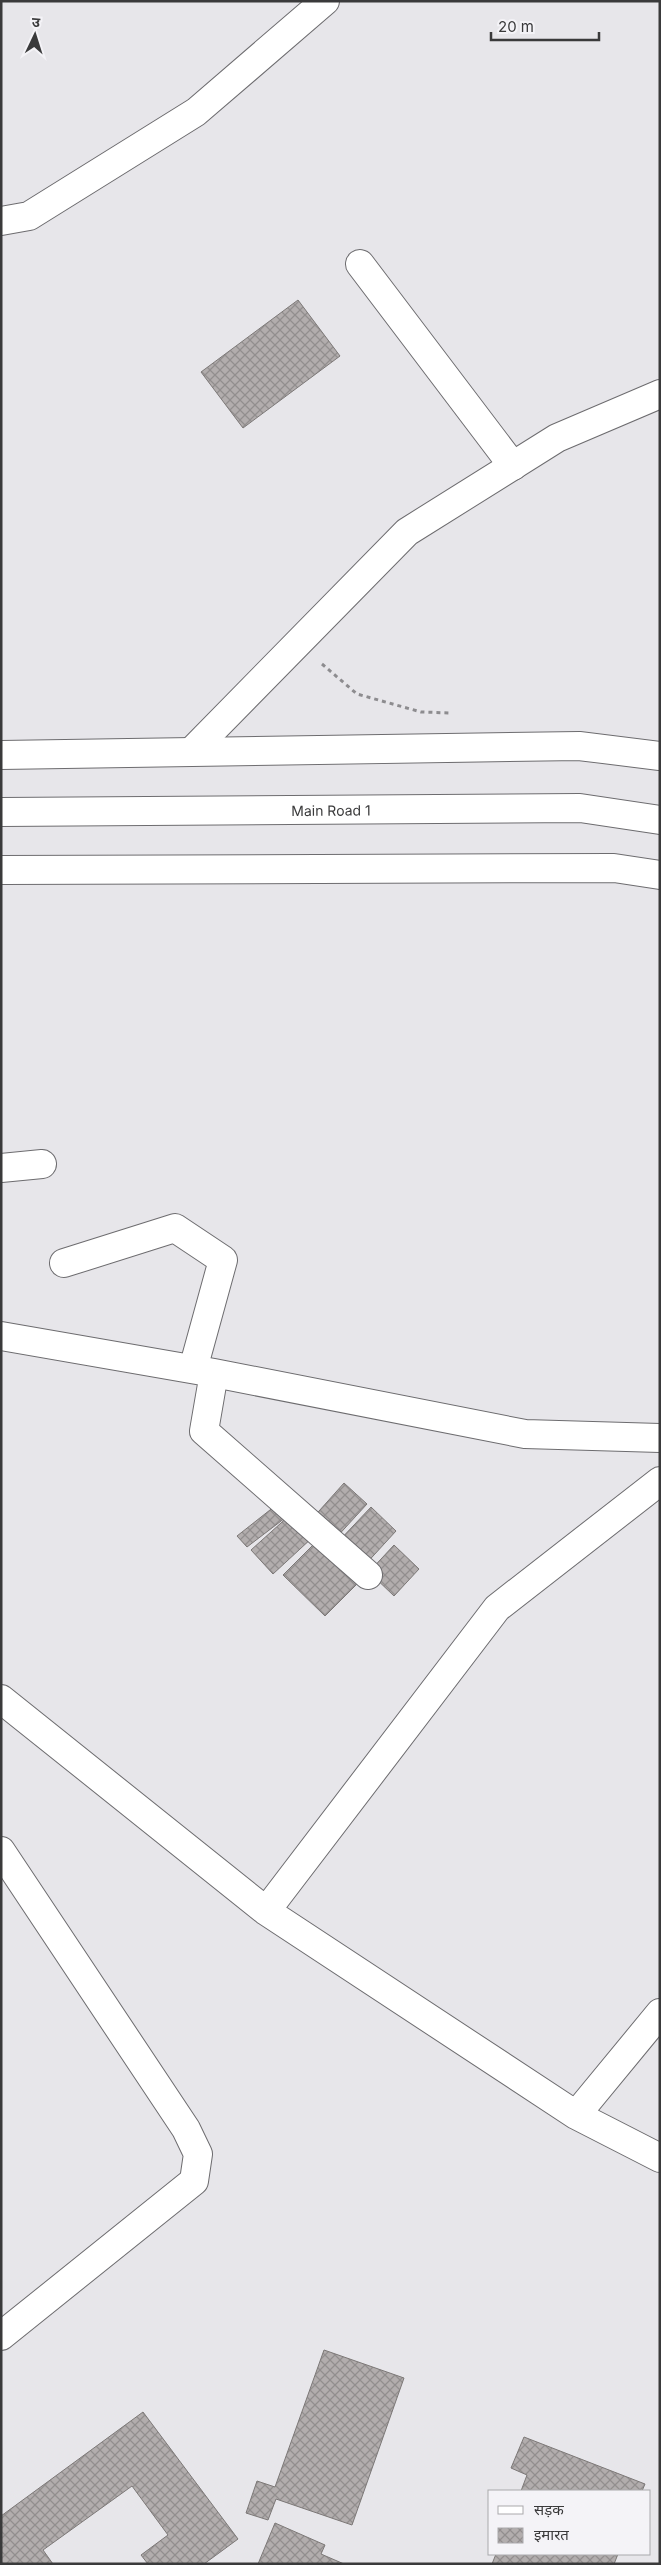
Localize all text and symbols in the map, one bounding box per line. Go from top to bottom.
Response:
north arrow [10,10,60,60]
scale bar [491,10,598,42]
text: उ [31,13,41,30]
text: 20 m [498,17,534,36]
street label: Main Road 1 [291,801,371,818]
legend [488,2490,651,2555]
text: सड़क [534,2500,564,2519]
text: इमारत [534,2525,569,2544]

